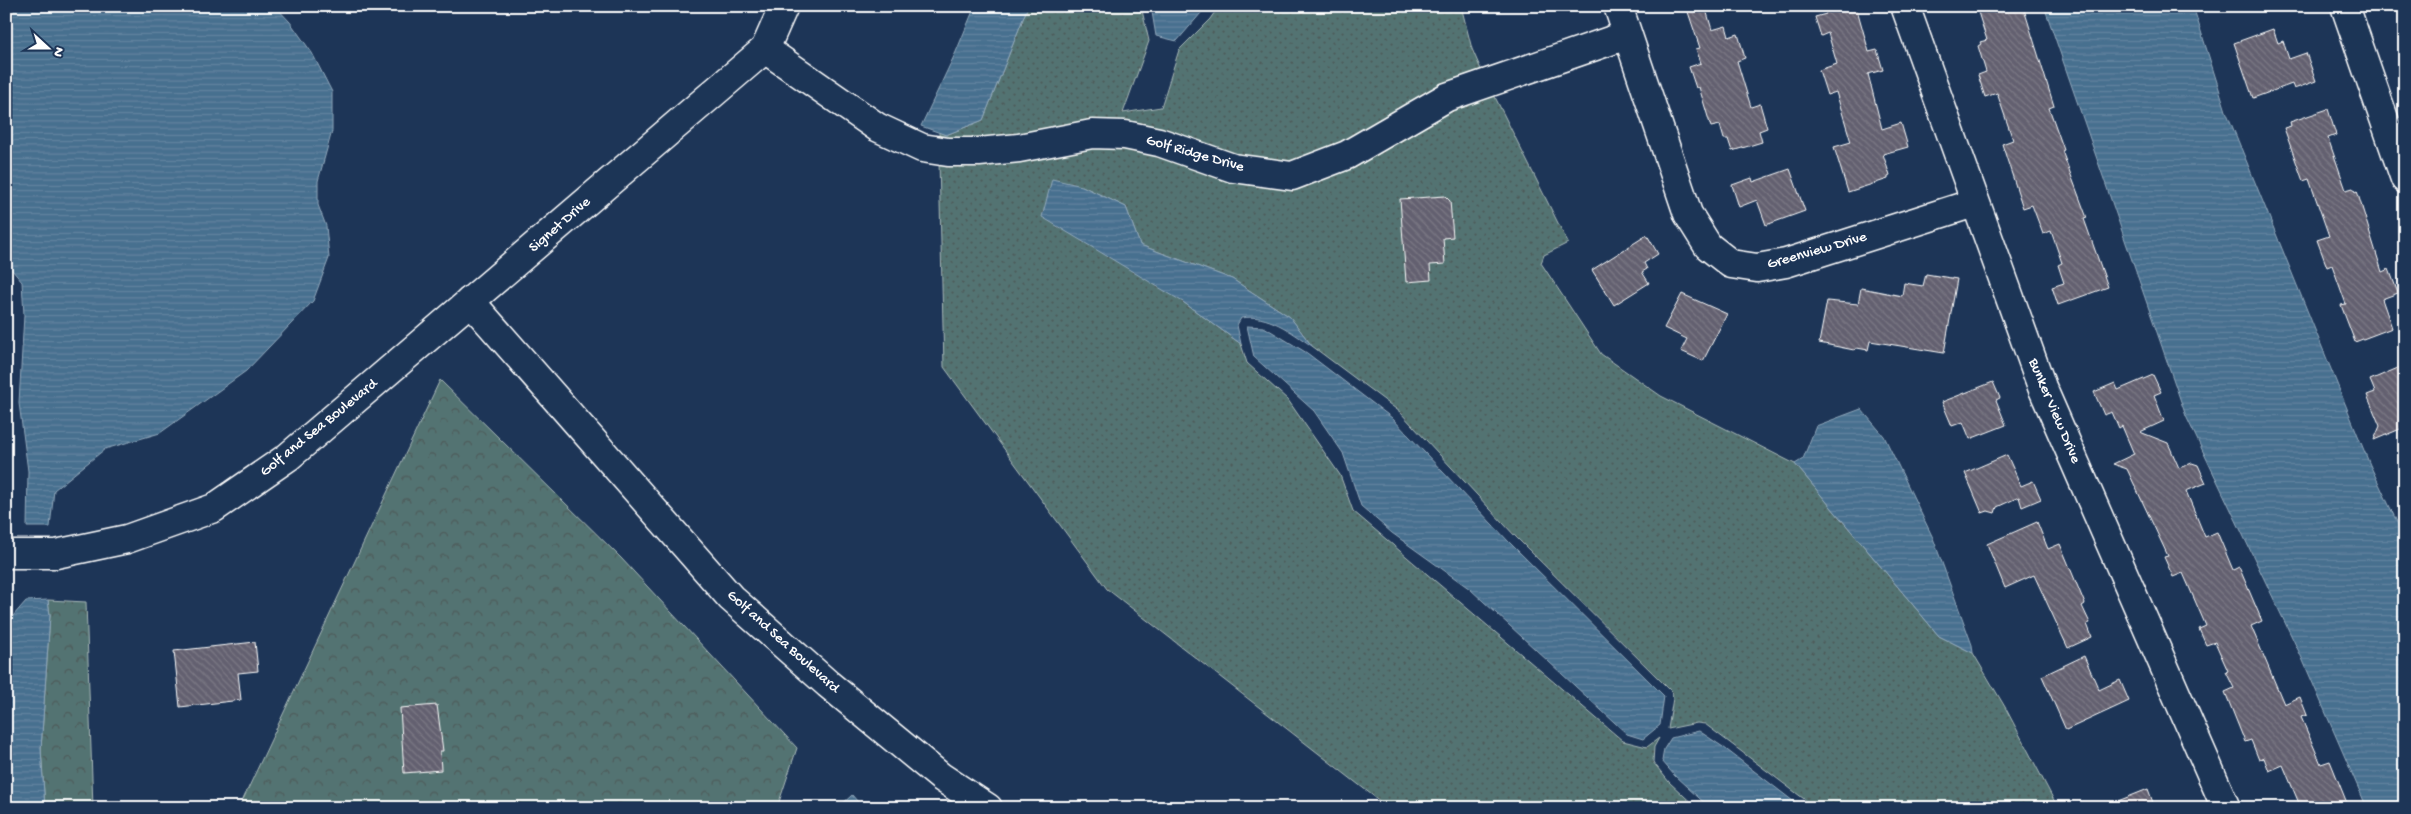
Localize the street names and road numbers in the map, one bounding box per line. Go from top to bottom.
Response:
street label: Golf Ridge Drive [1144,131,1246,177]
street label: Signet Drive [525,193,595,257]
street label: Greenview Drive [1765,228,1869,274]
street label: Bunker View Drive [2023,355,2084,466]
street label: Golf and Sea Boulevard [257,374,382,481]
street label: Golf and Sea Boulevard [723,587,844,698]

